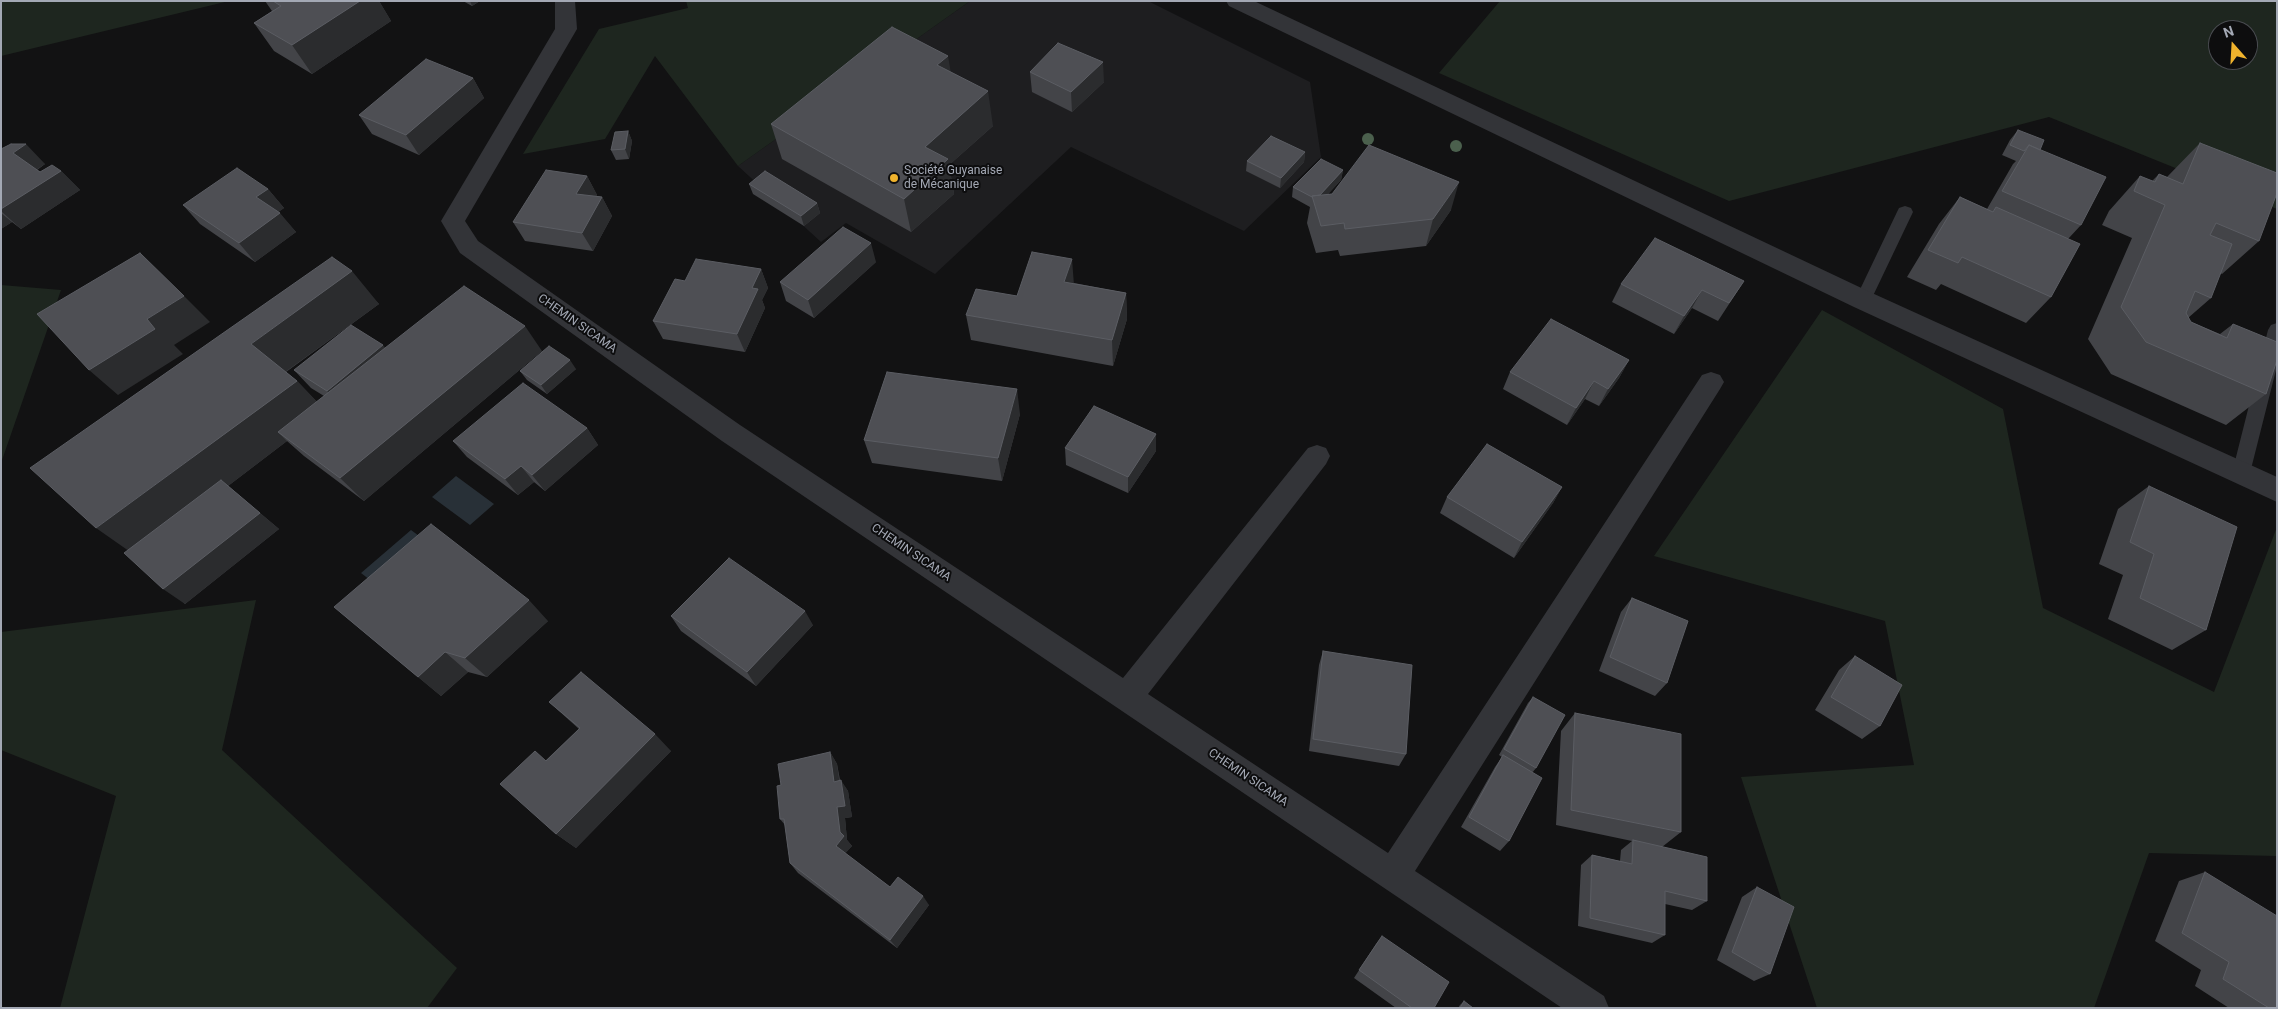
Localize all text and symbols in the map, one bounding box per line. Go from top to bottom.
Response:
north arrow [2208,20,2258,70]
text: N [2221,23,2236,41]
place label: Société Guyanaise de Mécanique [904,164,1002,192]
marker: Société Guyanaise de Mécanique [888,172,900,184]
street label: CHEMIN SICAMA [535,291,619,357]
street label: CHEMIN SICAMA [868,521,954,585]
street label: CHEMIN SICAMA [1205,746,1291,810]

